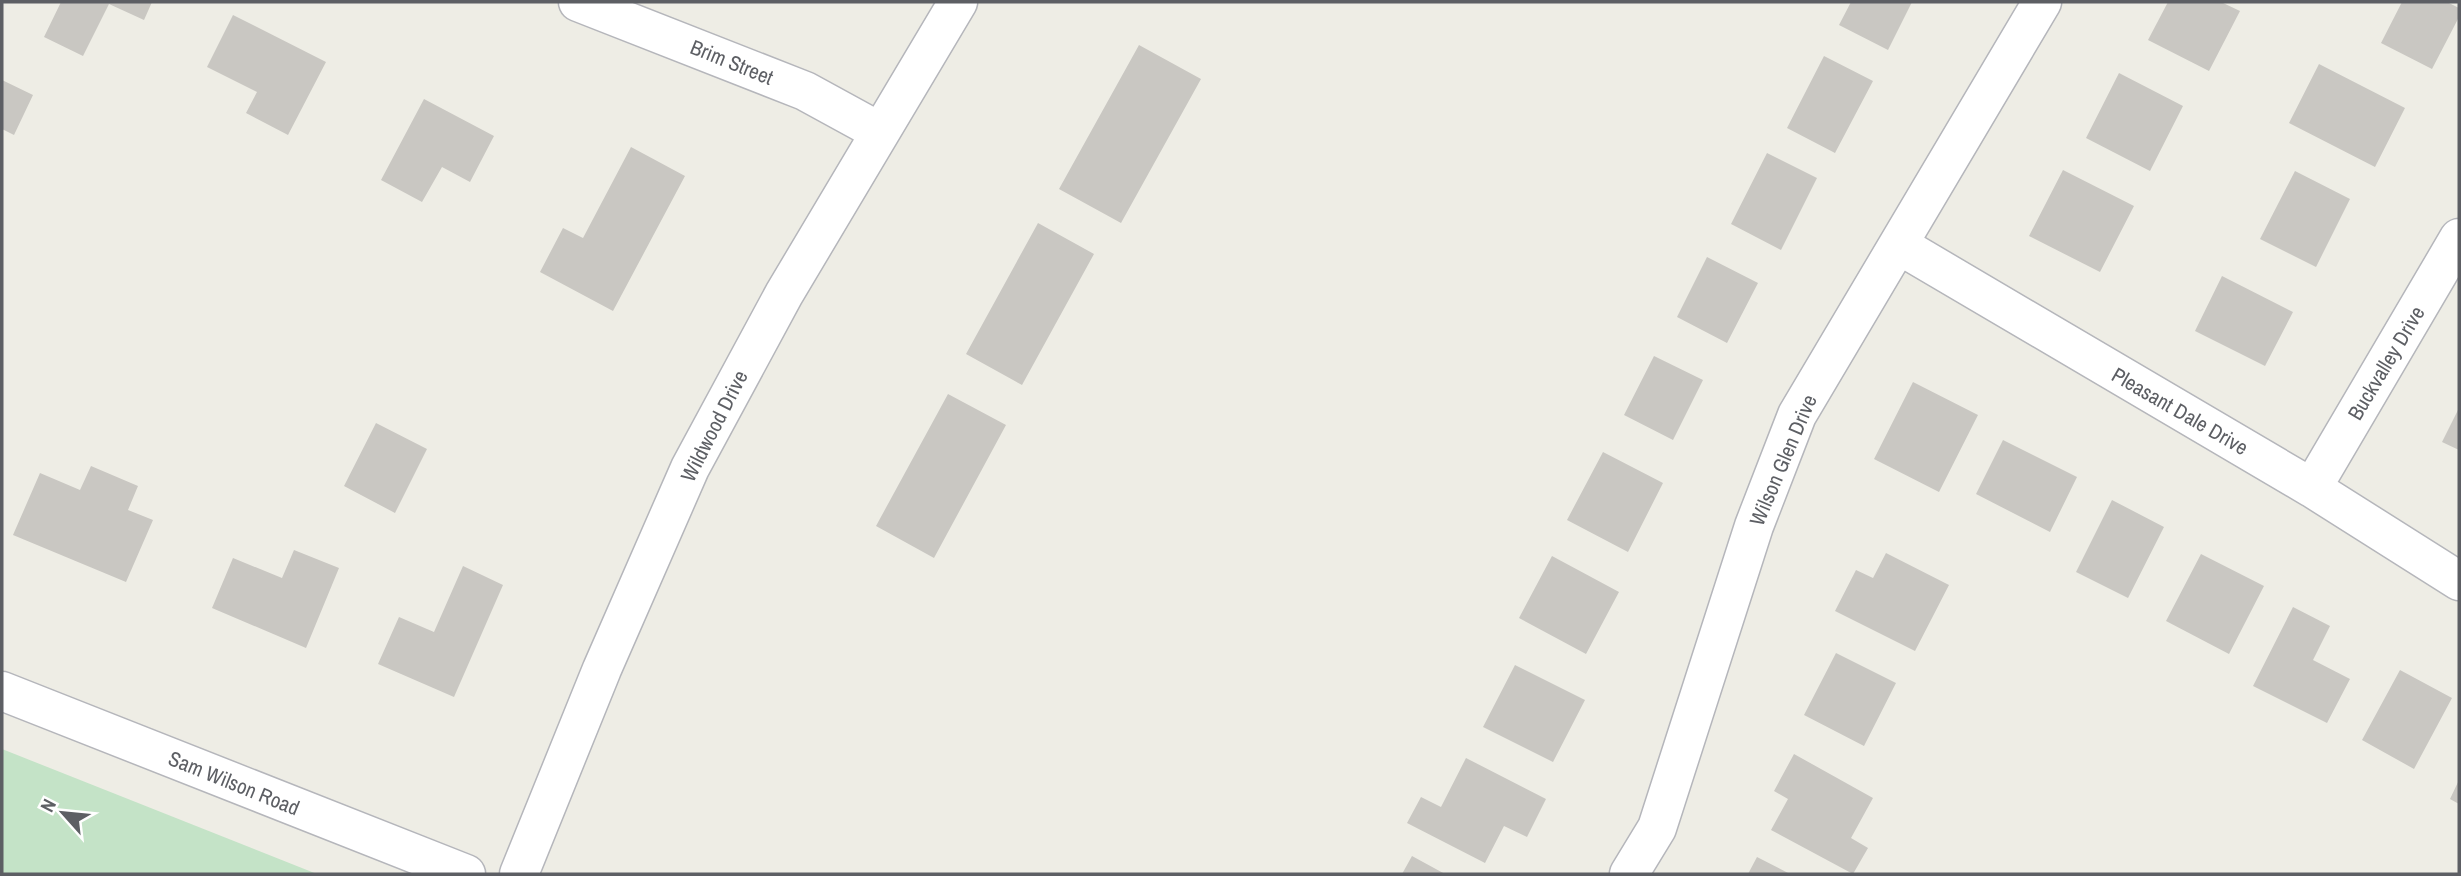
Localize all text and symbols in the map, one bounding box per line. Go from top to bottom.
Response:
street label: Brim Street [686,32,778,92]
street label: Buckvalley Drive [2341,301,2431,425]
street label: Pleasant Dale Drive [2106,360,2254,462]
street label: Wildwood Drive [673,365,755,487]
street label: Wilson Glen Drive [1742,390,1824,530]
street label: Sam Wilson Road [164,744,304,822]
north arrow [28,778,98,848]
text: N [34,794,62,816]

